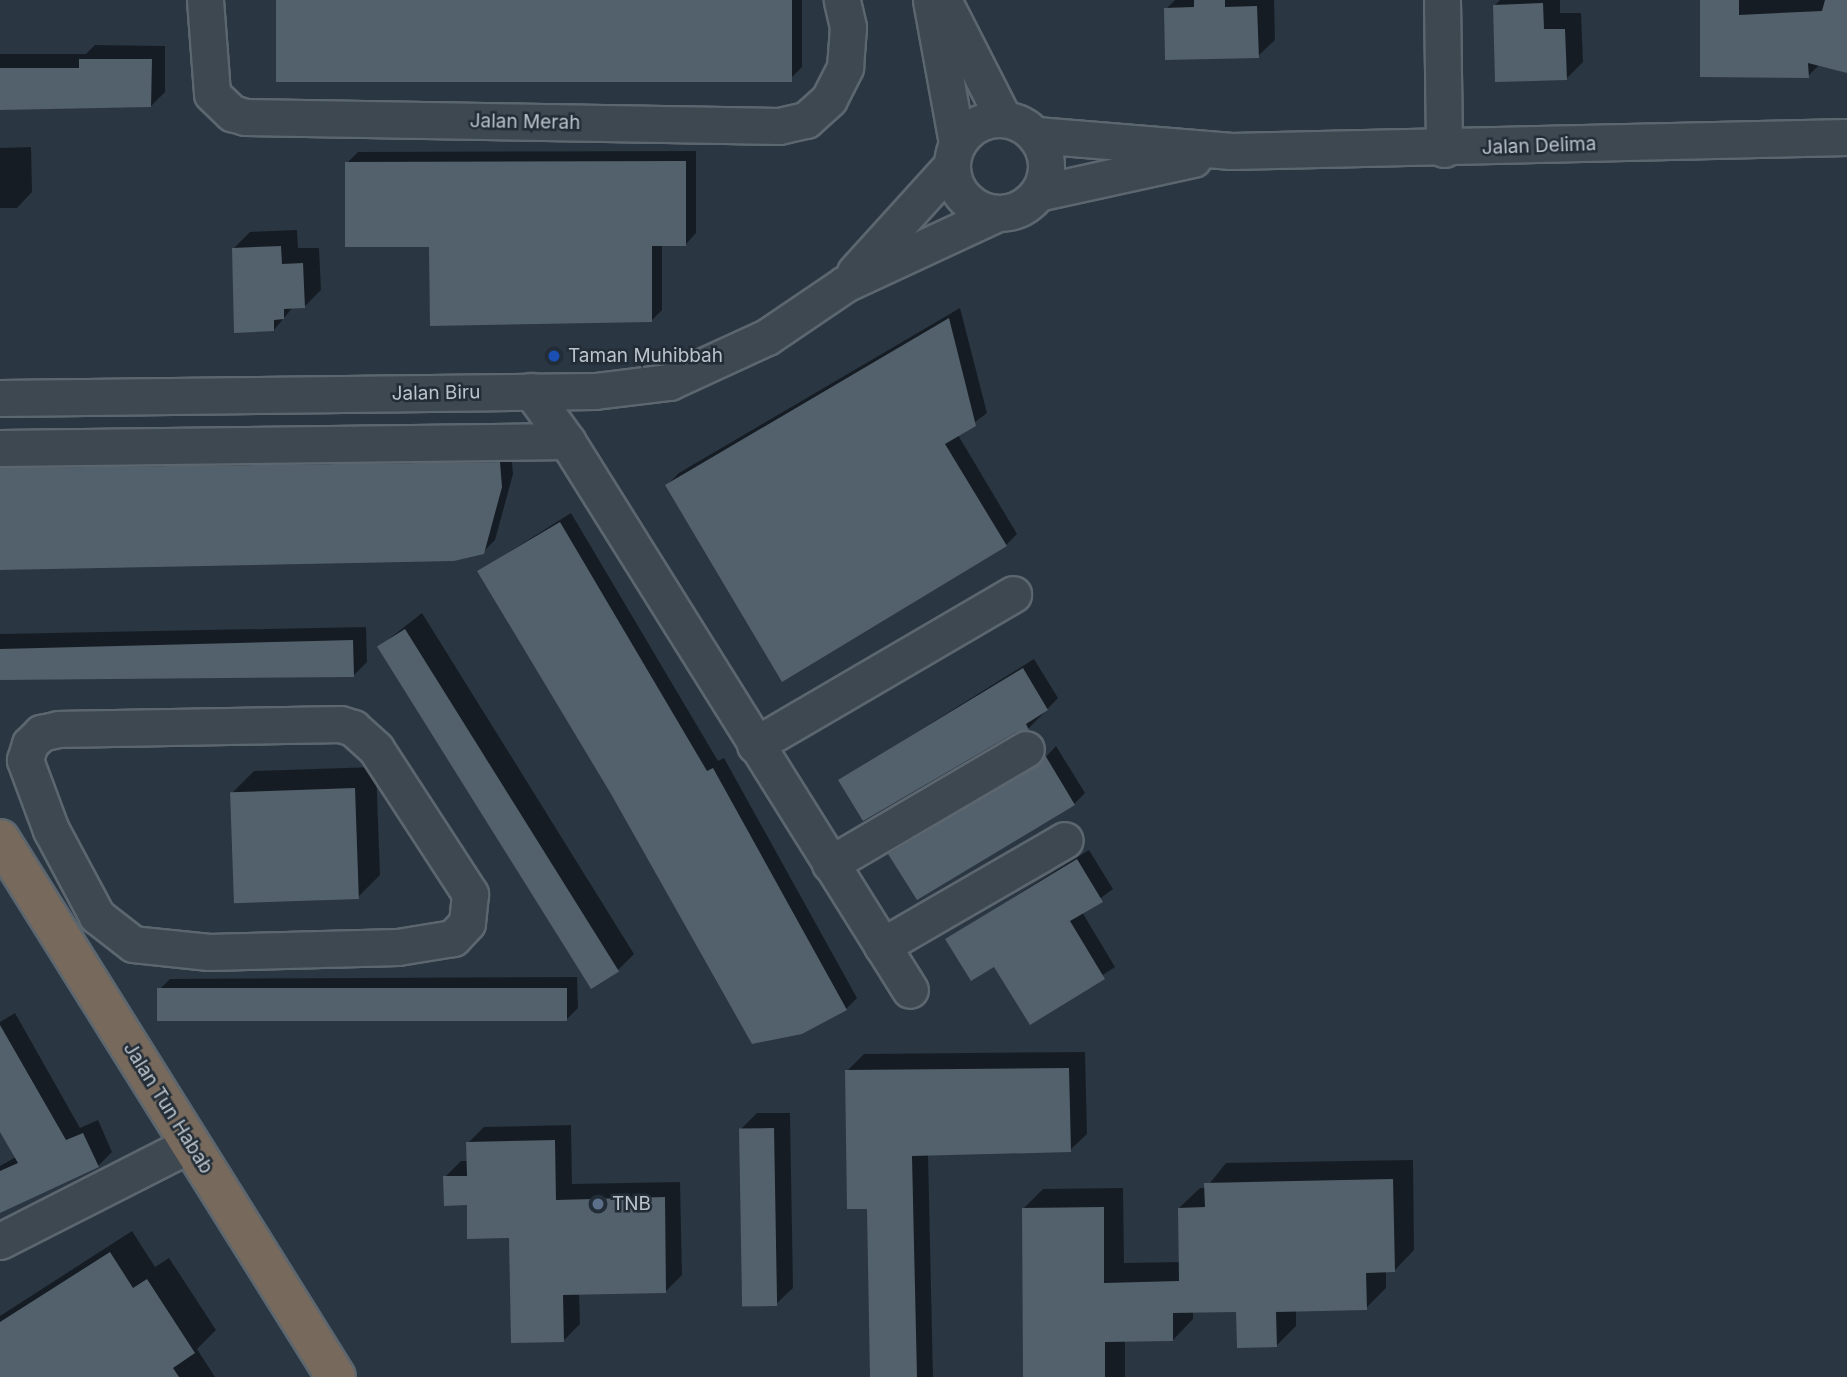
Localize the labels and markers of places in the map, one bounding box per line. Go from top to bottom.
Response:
place label: Taman Muhibbah [568,345,723,367]
marker: Taman Muhibbah [546,348,562,364]
place label: TNB [612,1193,651,1215]
marker: TNB [590,1196,606,1212]

